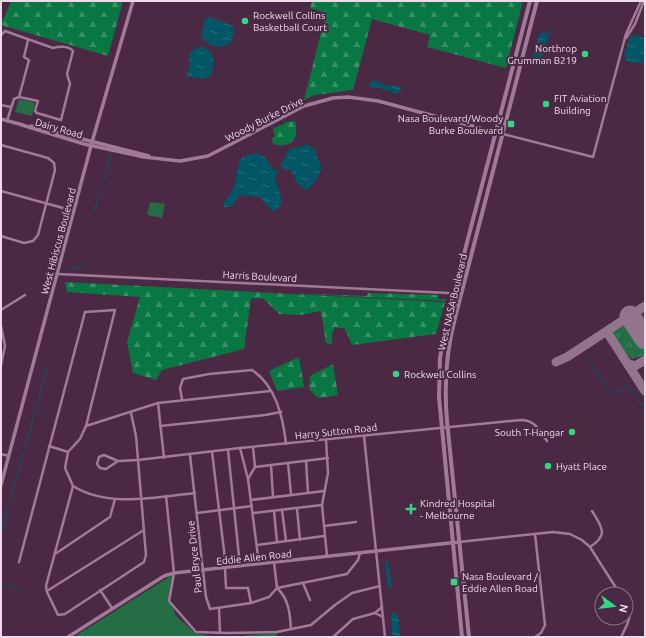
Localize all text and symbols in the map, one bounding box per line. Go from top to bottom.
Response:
place label: Rockwell Collins Basketball Court [253,10,327,33]
marker: Rockwell Collins Basketball Court [240,16,250,26]
place label: Northrop Grumman B219 [507,43,577,66]
marker: Northrop Grumman B219 [580,49,590,59]
place label: FIT Aviation Building [554,93,606,116]
street label: Woody Burke Drive [223,95,305,144]
marker: FIT Aviation Building [541,99,551,109]
place label: Nasa Boulevard/Woody Burke Boulevard [398,113,503,136]
street label: Dairy Road [34,116,84,141]
marker: Nasa Boulevard/Woody Burke Boulevard [506,119,516,129]
street label: West Hibiscus Boulevard [39,186,78,296]
street label: West NASA Boulevard [436,253,469,351]
street label: Harris Boulevard [223,269,298,284]
marker: Rockwell Collins [391,369,401,379]
place label: Rockwell Collins [404,369,476,380]
street label: Harry Sutton Road [294,422,378,441]
place label: South T-Hangar [495,427,564,438]
marker: South T-Hangar [567,427,577,437]
marker: Hyatt Place [543,461,553,471]
place label: Hyatt Place [556,461,607,472]
place label: Kindred Hospital - Melbourne [420,498,495,521]
marker: Kindred Hospital - Melbourne [405,503,417,515]
street label: Paul Bryce Drive [185,520,204,594]
street label: Eddie Allen Road [216,548,292,567]
place label: Nasa Boulevard / Eddie Allen Road [462,571,538,594]
marker: Nasa Boulevard / Eddie Allen Road [449,577,459,587]
north arrow [594,586,634,626]
text: N [617,603,631,614]

